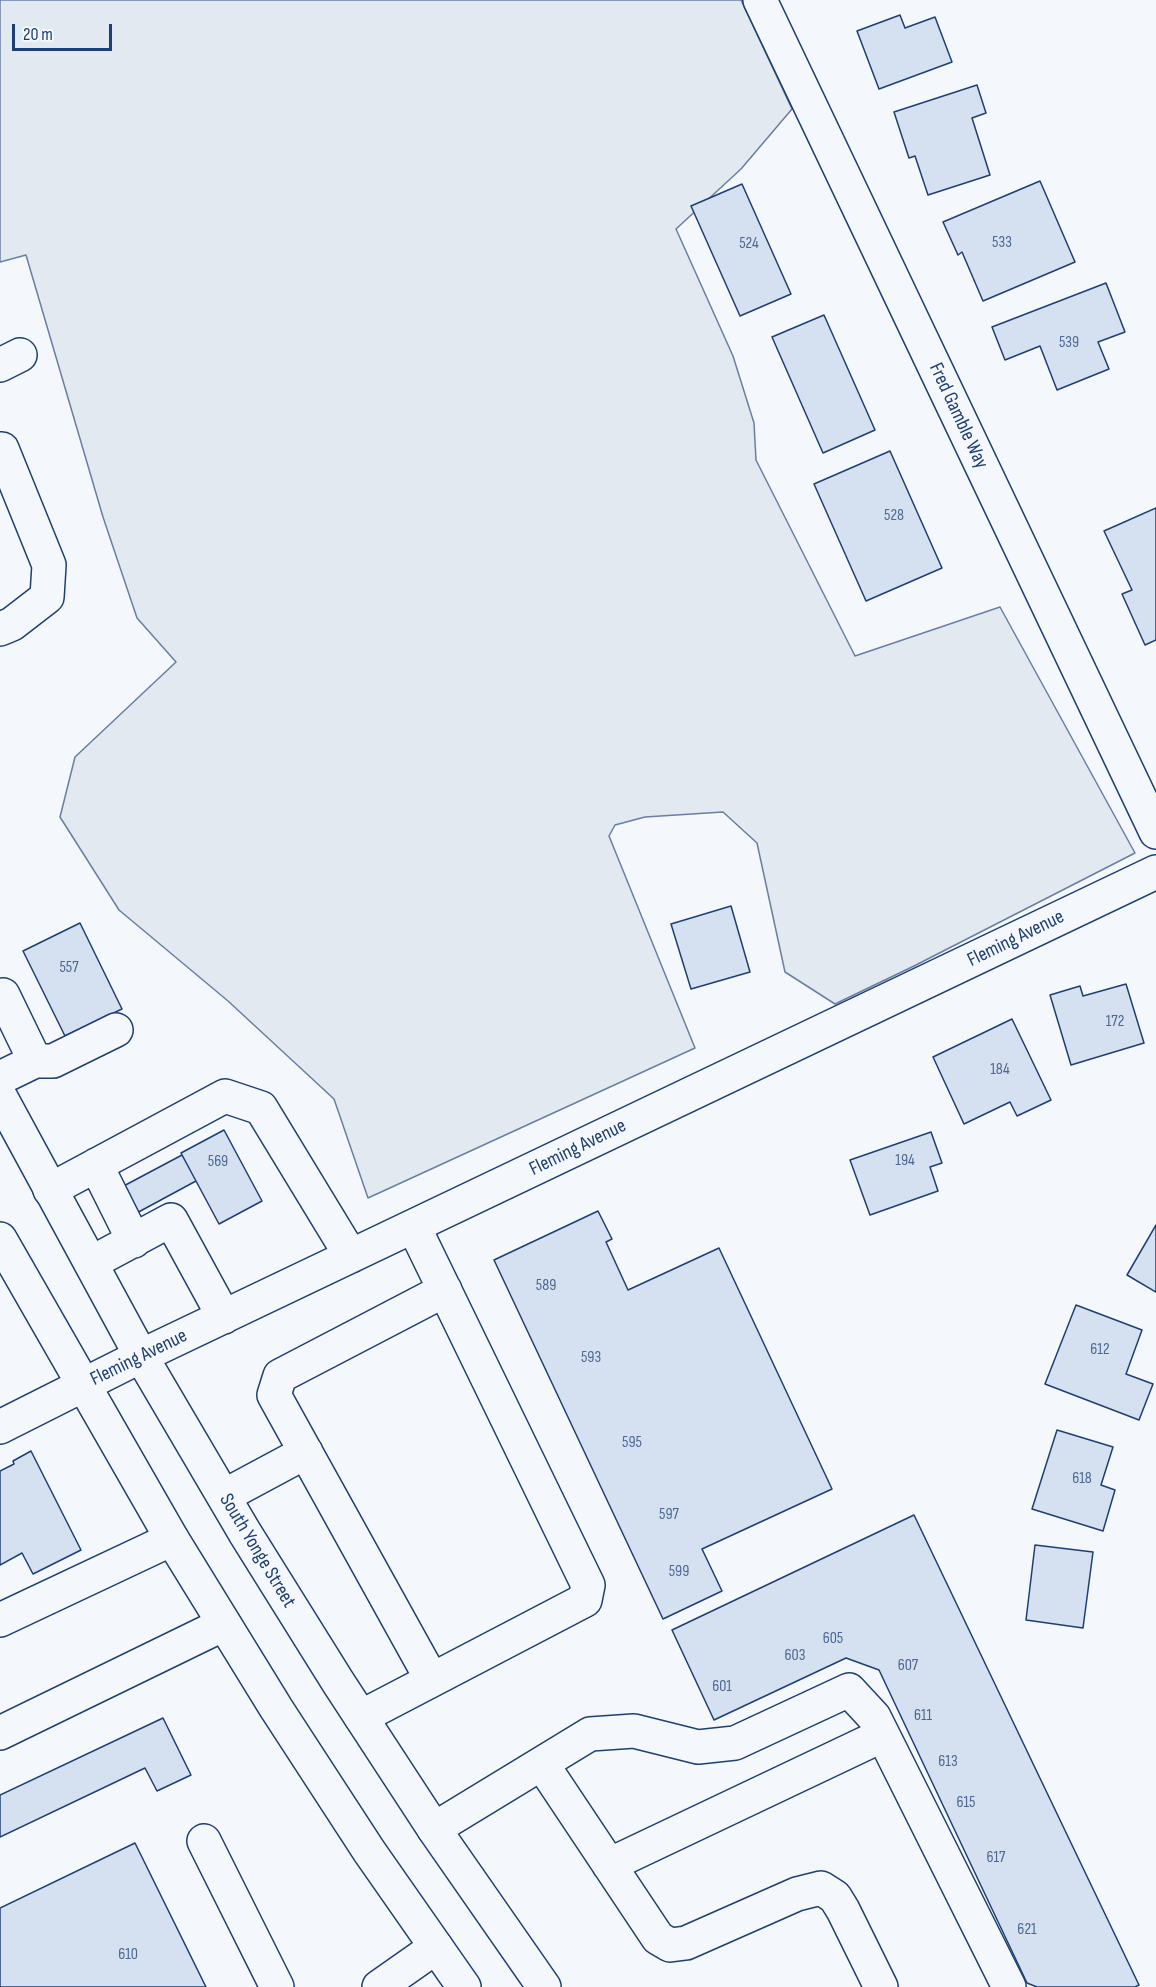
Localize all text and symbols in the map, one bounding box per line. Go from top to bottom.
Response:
scale bar [15,12,116,50]
text: 20 m [23,24,53,45]
house number: 533 [992,233,1012,253]
house number: 524 [739,234,759,254]
house number: 539 [1059,333,1079,353]
street label: Fred Gamble Way [923,359,993,473]
house number: 528 [884,506,904,526]
street label: Fleming Avenue [964,905,1068,973]
house number: 557 [59,958,79,978]
house number: 172 [1106,1012,1124,1032]
house number: 184 [990,1060,1010,1080]
street label: Fleming Avenue [526,1114,630,1182]
house number: 194 [895,1151,915,1171]
house number: 569 [208,1152,228,1172]
house number: 589 [536,1276,556,1296]
street label: Fleming Avenue [87,1324,191,1392]
house number: 612 [1090,1340,1110,1360]
house number: 593 [581,1348,601,1368]
house number: 595 [622,1433,642,1453]
house number: 618 [1072,1469,1092,1489]
street label: South Yonge Street [214,1490,300,1612]
house number: 597 [659,1505,679,1525]
house number: 599 [669,1562,689,1582]
house number: 605 [823,1629,843,1649]
house number: 603 [785,1646,805,1666]
house number: 607 [898,1656,918,1676]
house number: 601 [712,1677,732,1697]
house number: 611 [914,1706,932,1726]
house number: 613 [938,1752,958,1772]
house number: 615 [956,1793,976,1813]
house number: 617 [987,1848,1005,1868]
house number: 621 [1017,1920,1037,1940]
house number: 610 [118,1945,138,1965]

